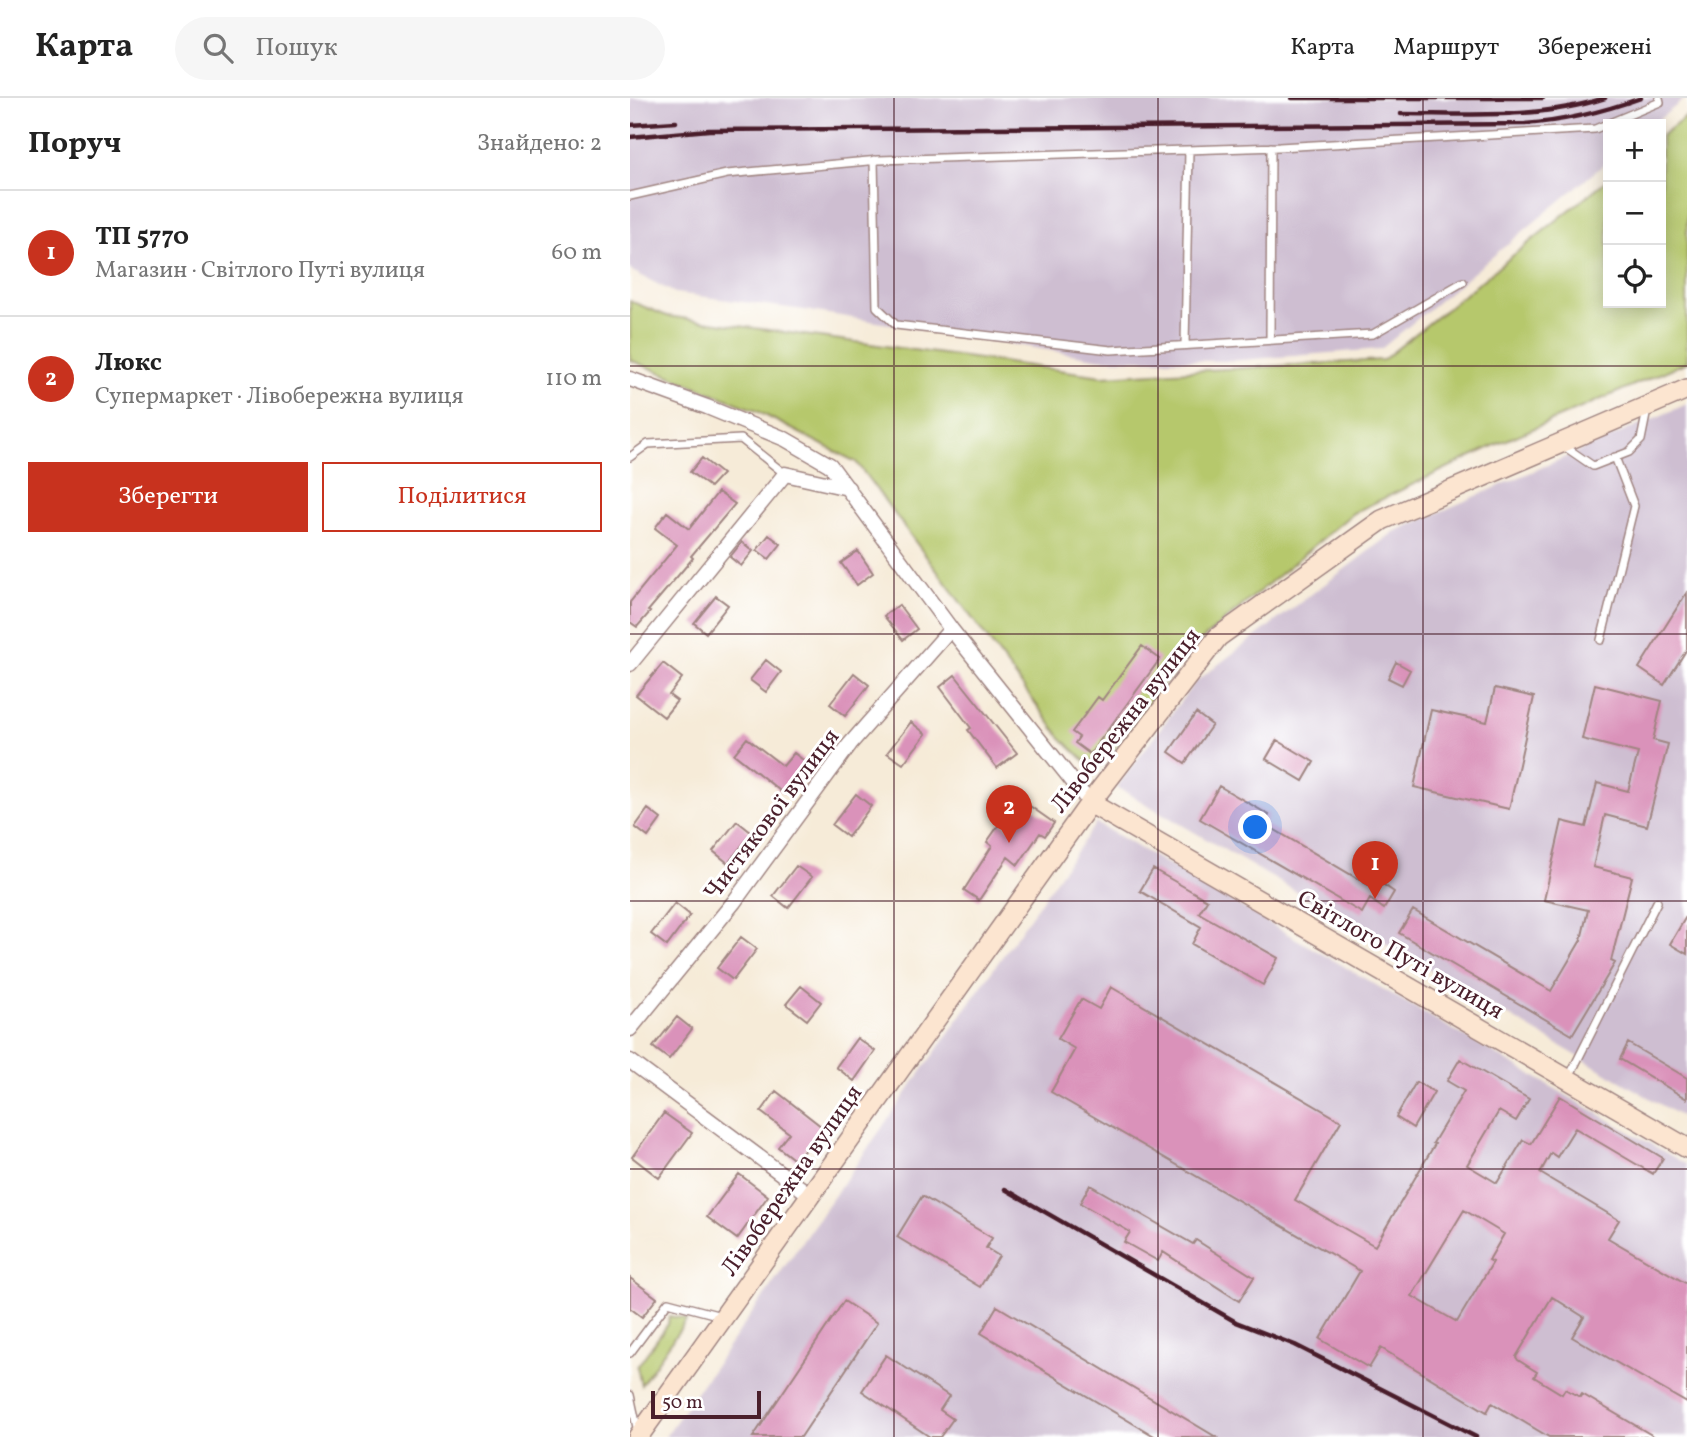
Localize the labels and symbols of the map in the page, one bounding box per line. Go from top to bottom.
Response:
street label: Лівобережна вулиця [1043,621,1210,821]
street label: Чистякової вулиця [697,722,849,908]
pin: 2 [986,785,1032,843]
your location [1238,810,1272,844]
pin: 1 [1352,841,1398,899]
street label: Світлого Путі вулиця [1290,883,1510,1029]
street label: Лівобережна вулиця [714,1079,872,1284]
scale bar [651,1388,761,1420]

